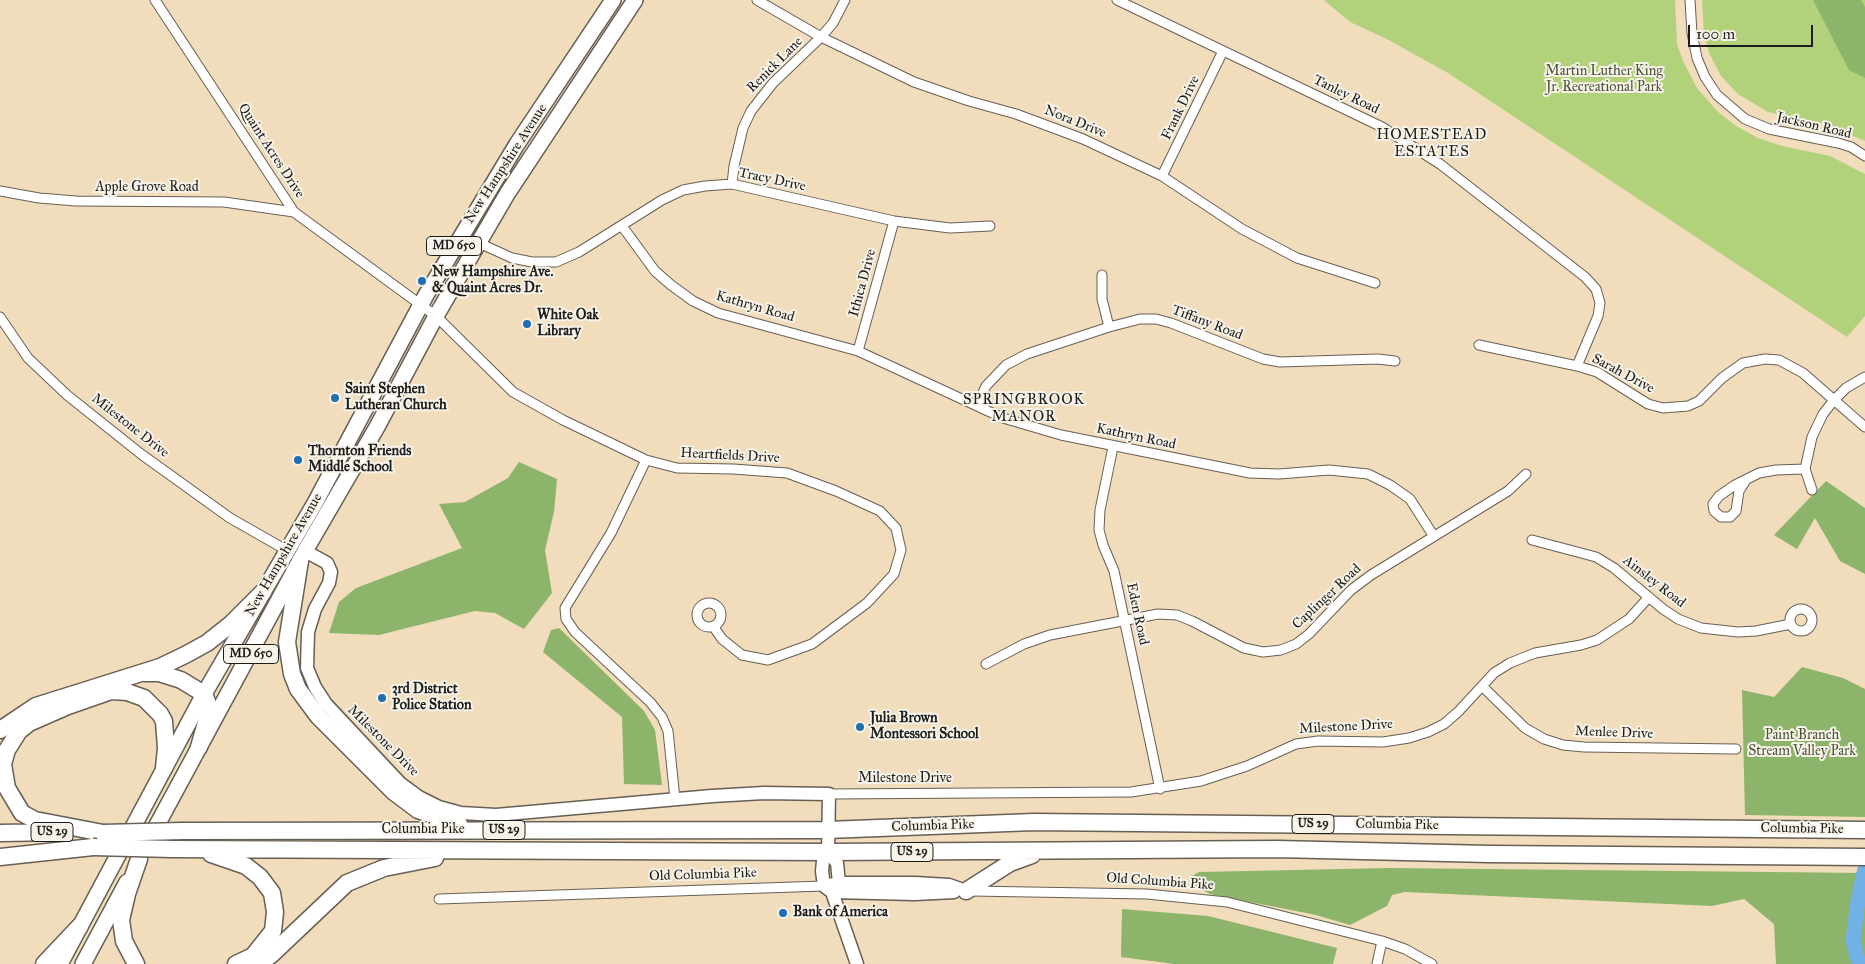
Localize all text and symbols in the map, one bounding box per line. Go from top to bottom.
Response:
scale bar [1690,15,1815,47]
text: 100 m [1696,25,1735,43]
street label: Renick Lane [744,34,806,96]
park label: Martin Luther King Jr. Recreational Park [1545,64,1663,96]
street label: Tanley Road [1310,72,1382,118]
street label: Frank Drive [1158,73,1204,143]
street label: Quaint Acres Drive [234,101,308,201]
street label: New Hampshire Avenue [461,101,551,227]
street label: Nora Drive [1042,102,1108,142]
street label: Jackson Road [1775,109,1853,143]
district label: HOMESTEAD ESTATES [1375,126,1489,161]
street label: Tracy Drive [737,165,807,195]
street label: Apple Grove Road [95,180,199,196]
road number: MD 650 [426,237,482,256]
street label: Ithica Drive [846,247,880,319]
place label: New Hampshire Ave. & Quaint Acres Dr. [432,265,553,298]
marker: New Hampshire Ave. & Quaint Acres Dr. [416,275,428,287]
street label: Kathryn Road [714,288,796,326]
street label: Tiffany Road [1169,302,1245,344]
place label: White Oak Library [537,308,599,341]
marker: White Oak Library [521,318,533,330]
street label: Sarah Drive [1589,351,1657,397]
place label: Saint Stephen Lutheran Church [345,382,447,414]
street label: Milestone Drive [88,390,172,462]
district label: SPRINGBROOK MANOR [962,391,1086,426]
marker: Saint Stephen Lutheran Church [329,392,341,404]
street label: Kathryn Road [1095,420,1177,454]
place label: Thornton Friends Middle School [308,444,411,477]
street label: Heartfields Drive [680,445,780,467]
marker: Thornton Friends Middle School [292,454,304,466]
street label: New Hampshire Avenue [242,491,326,619]
street label: Ainsley Road [1619,552,1689,612]
street label: Caplinger Road [1289,561,1365,633]
street label: Eden Road [1122,581,1152,647]
road number: MD 650 [224,644,278,664]
place label: 3rd District Police Station [392,682,472,714]
marker: 3rd District Police Station [376,692,388,704]
street label: Milestone Drive [344,702,422,780]
place label: Julia Brown Montessori School [870,711,979,744]
street label: Milestone Drive [1299,716,1393,738]
marker: Julia Brown Montessori School [854,721,866,733]
street label: Menlee Drive [1574,723,1654,743]
park label: Paint Branch Stream Valley Park [1748,728,1856,760]
street label: Milestone Drive [858,771,952,787]
road number: US 29 [1292,814,1334,834]
street label: Columbia Pike [891,816,975,836]
street label: Columbia Pike [1355,816,1439,834]
road number: US 29 [483,820,525,840]
street label: Columbia Pike [1760,820,1844,838]
road number: US 29 [31,822,73,842]
street label: Columbia Pike [381,822,465,838]
road number: US 29 [891,842,933,862]
street label: Old Columbia Pike [649,865,757,885]
street label: Old Columbia Pike [1106,870,1214,894]
place label: Bank of America [793,905,888,921]
marker: Bank of America [777,907,789,919]

